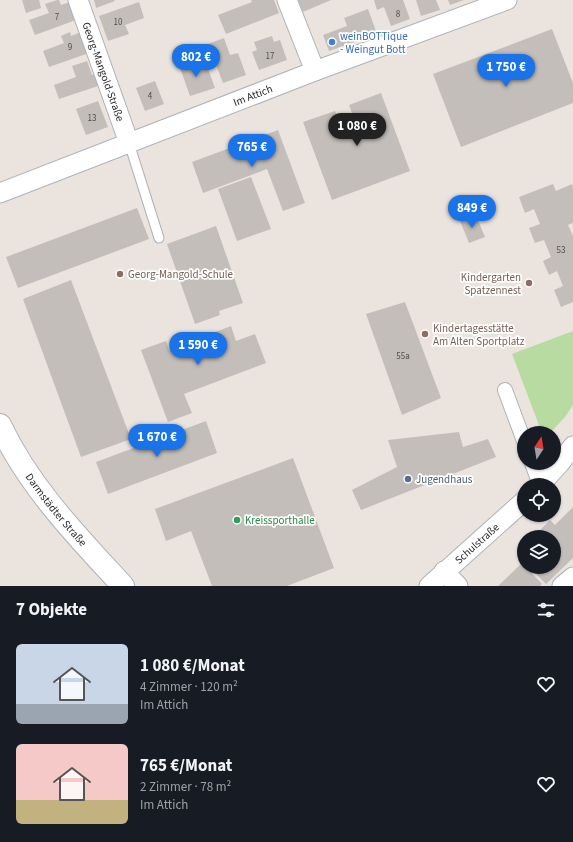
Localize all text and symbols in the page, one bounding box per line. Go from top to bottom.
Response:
house number: 8 [396,8,401,21]
house number: 7 [55,11,60,24]
house number: 10 [114,16,123,29]
street label: Georg-Mangold-Straße [78,20,128,124]
place label: weinBOTTique - Weingut Bott [340,29,408,57]
marker: weinBOTTique - Weingut Bott [327,37,337,47]
house number: 9 [68,41,73,54]
pin: 802 € [168,44,224,78]
text: 802 € [181,48,211,66]
house number: 17 [266,50,275,63]
pin: 1 750 € [469,54,543,88]
text: 1 750 € [486,58,526,76]
street label: Im Attich [231,81,275,110]
house number: 4 [148,90,153,103]
house number: 13 [88,112,97,125]
pin: 1 080 € [320,113,394,147]
text: 1 080 € [337,117,377,135]
pin: 765 € [224,134,280,168]
text: 765 € [237,138,267,156]
pin: 849 € [444,195,500,229]
text: 849 € [457,199,487,217]
house number: 53 [557,244,566,257]
place label: Georg-Mangold-Schule [128,267,234,282]
marker: Georg-Mangold-Schule [115,269,125,279]
place label: Kindergarten Spatzennest [461,270,521,298]
marker: Kindergarten Spatzennest [524,278,534,288]
place label: Kindertagesstätte Am Alten Sportplatz [433,321,525,349]
marker: Kindertagesstätte Am Alten Sportplatz [420,329,430,339]
pin: 1 590 € [161,332,235,366]
text: 1 590 € [178,336,218,354]
house number: 55a [396,350,410,363]
pin: 1 670 € [120,424,194,458]
north arrow [517,426,561,470]
map controls [517,426,561,574]
text: 1 670 € [137,428,177,446]
street label: Darmstädter Straße [22,470,90,550]
place label: Jugendhaus [416,472,473,487]
marker: Jugendhaus [403,474,413,484]
button: locate [517,478,561,522]
place label: Kreissporthalle [245,513,315,528]
marker: Kreissporthalle [232,515,242,525]
street label: Schulstraße [452,520,503,568]
button: layers [517,530,561,574]
text: 7 Objekte [16,598,87,622]
icon: filters [535,599,557,621]
text: 1 080 €/Monat [140,654,245,678]
icon: home [48,660,96,708]
icon: heart [535,673,557,695]
text: 4 Zimmer · 120 m² [140,678,238,696]
text: Im Attich [140,696,188,714]
text: 765 €/Monat [140,754,232,778]
icon: home [48,760,96,808]
icon: heart [535,773,557,795]
text: 2 Zimmer · 78 m² [140,778,231,796]
text: Im Attich [140,796,188,814]

